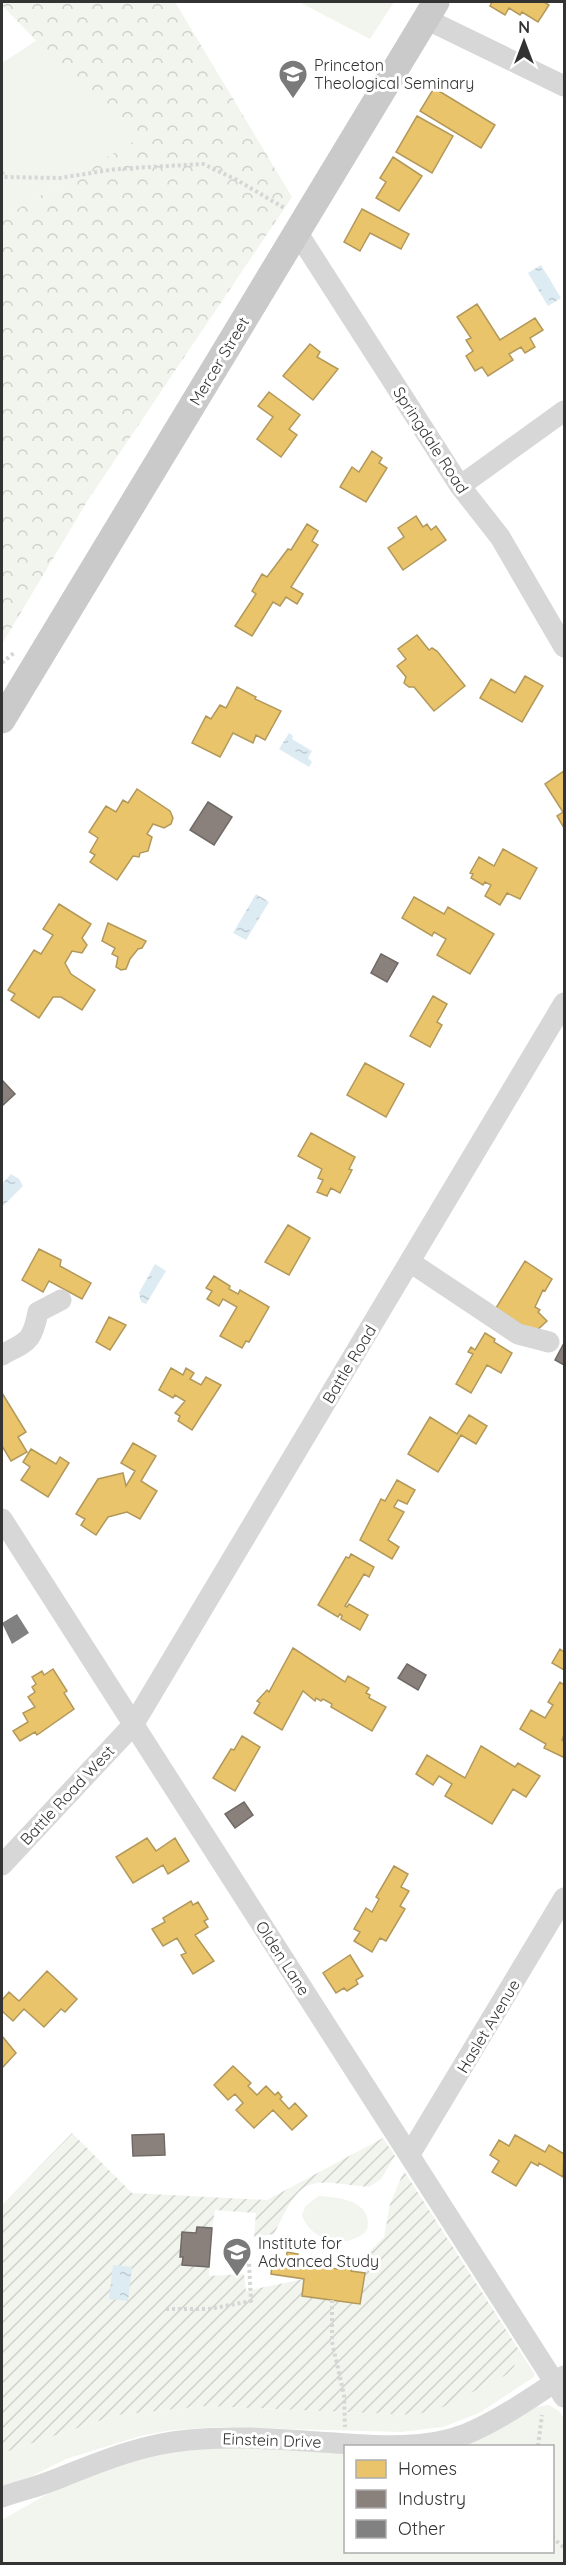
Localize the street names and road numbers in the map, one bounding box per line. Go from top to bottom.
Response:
street label: Mercer Street [185,313,253,409]
street label: Springdale Road [389,383,473,497]
street label: Battle Road [318,1321,380,1407]
street label: Battle Road West [16,1741,118,1849]
street label: Olden Lane [252,1917,314,1999]
street label: Haslet Avenue [452,1976,524,2076]
street label: Einstein Drive [222,2428,322,2452]

